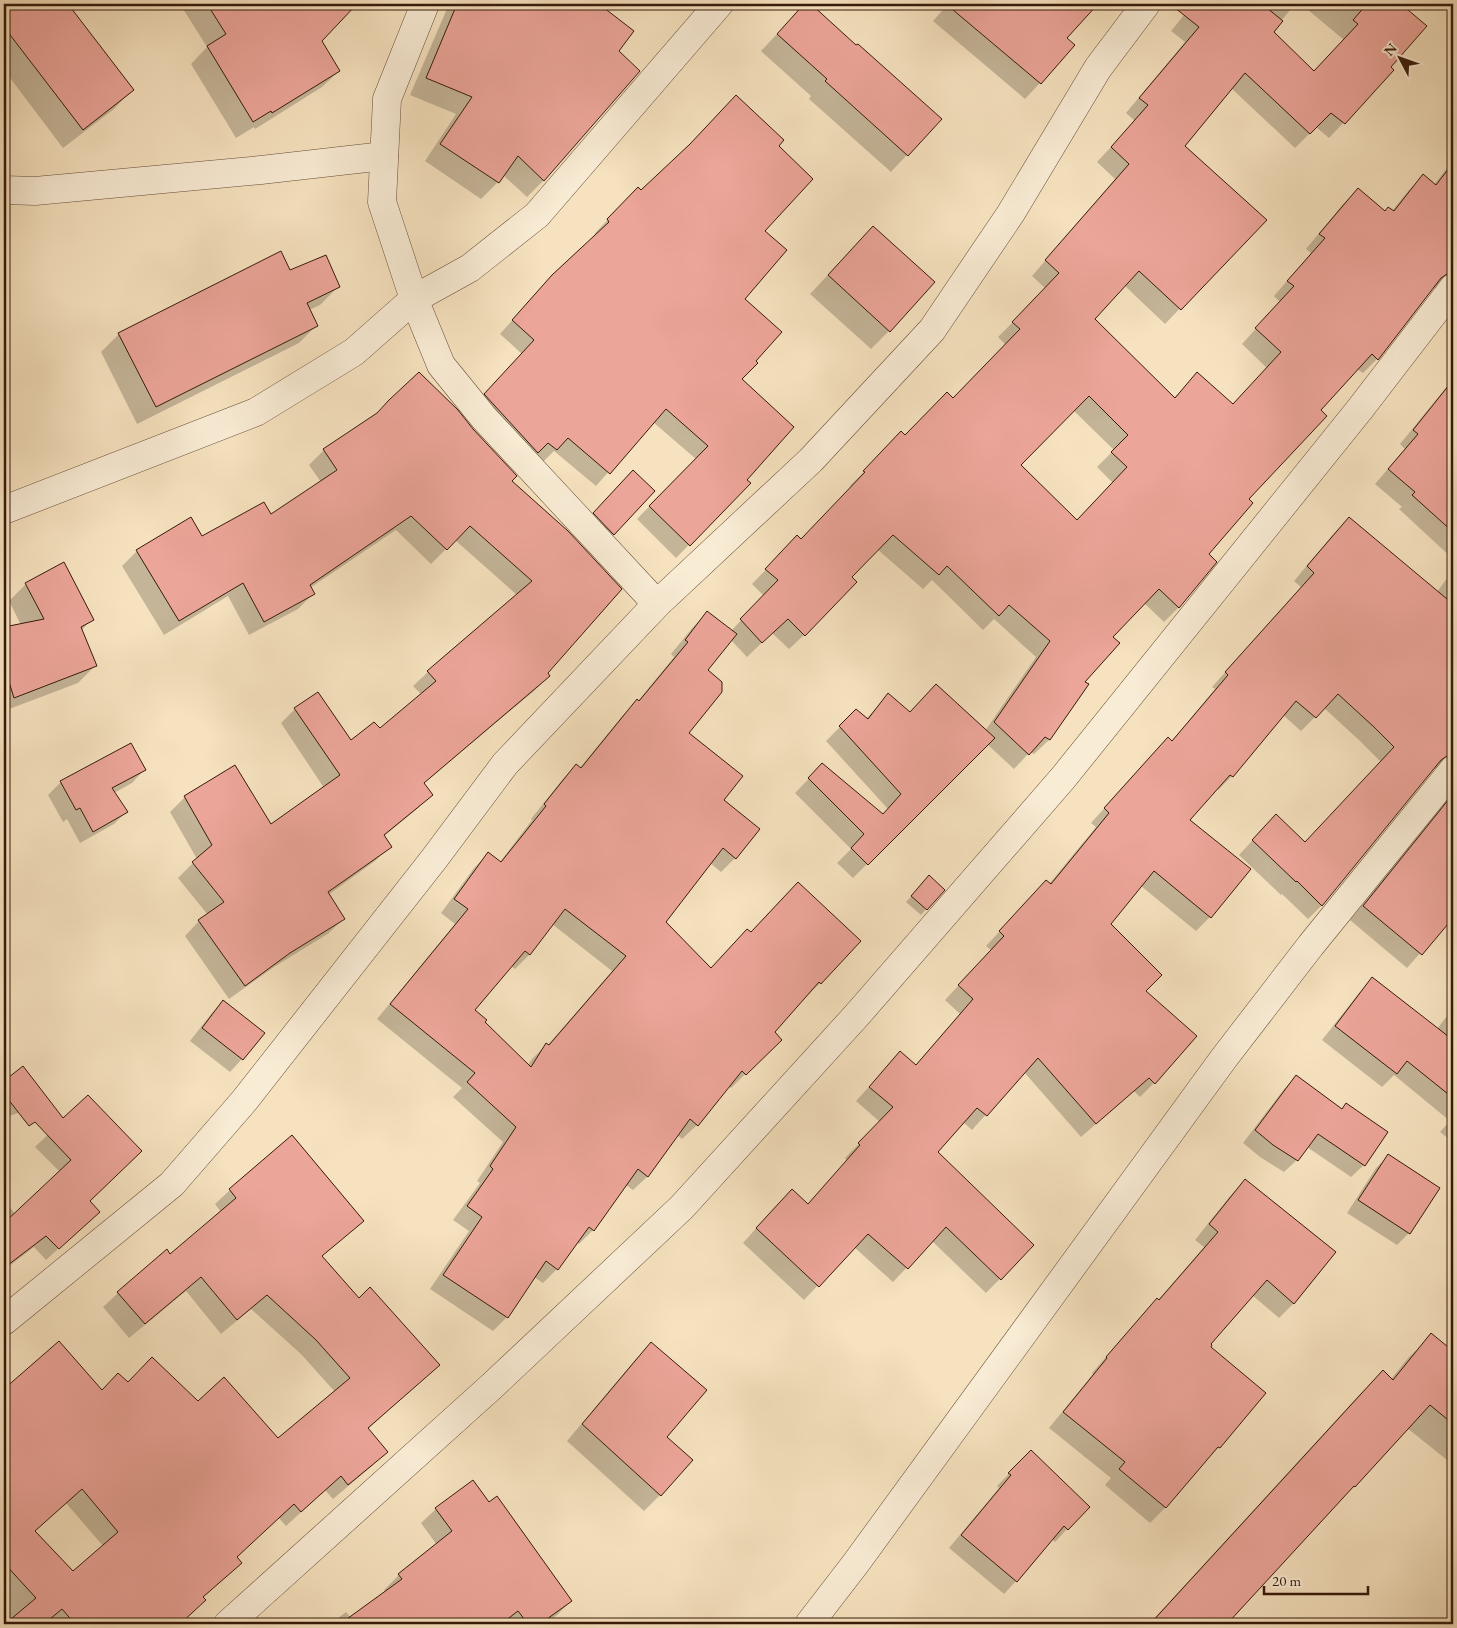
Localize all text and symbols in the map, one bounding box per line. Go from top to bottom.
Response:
north arrow [1374,32,1424,82]
text: N [1380,39,1401,60]
scale bar [1264,1563,1368,1595]
text: 20 m [1272,1571,1301,1590]

